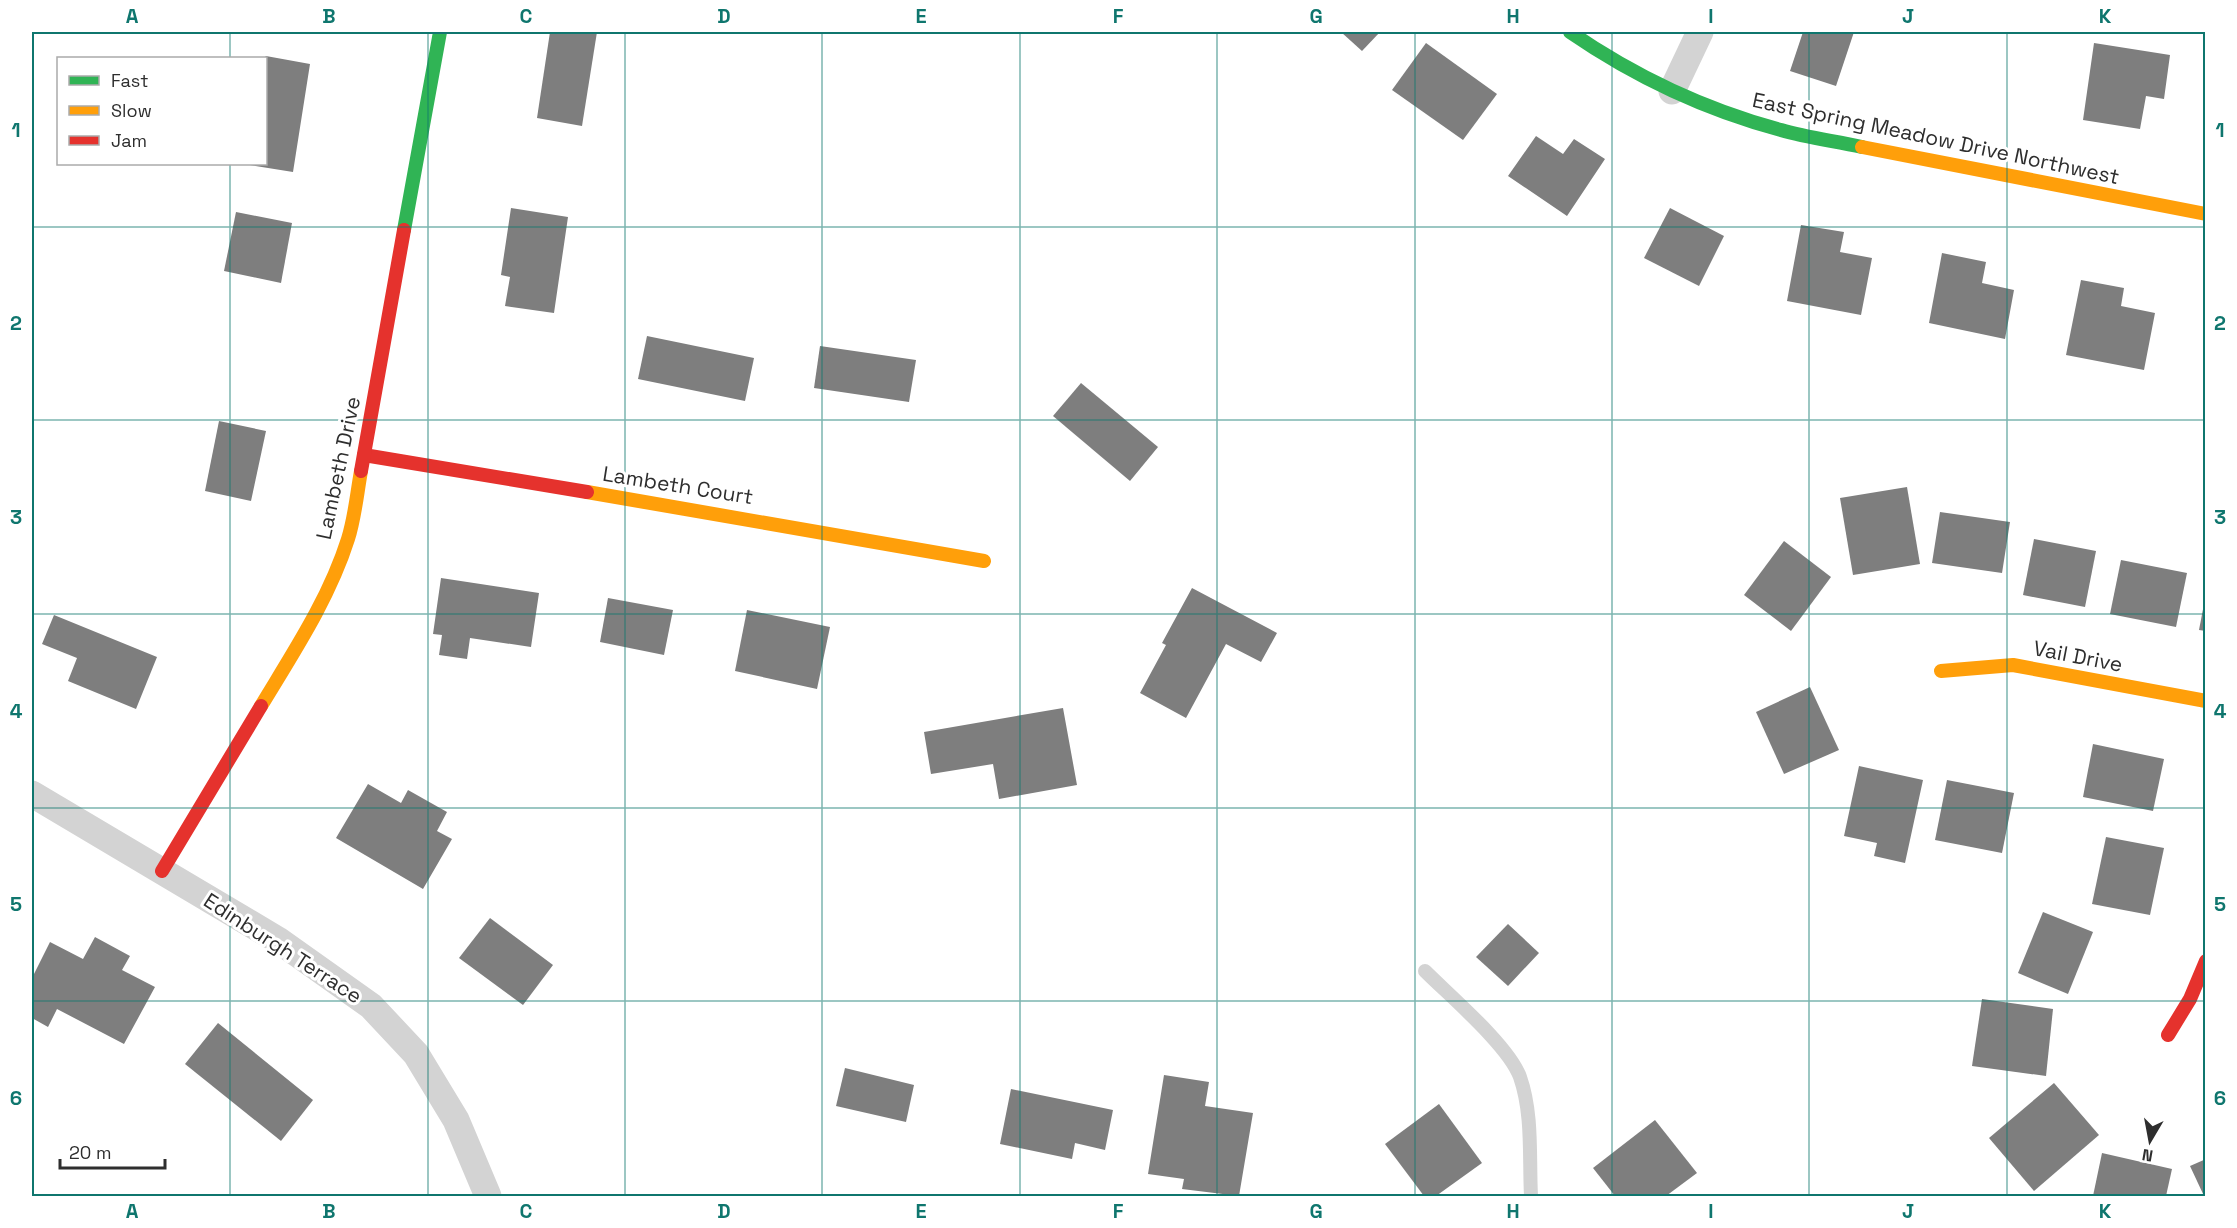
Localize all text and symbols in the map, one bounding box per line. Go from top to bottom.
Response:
text: A [126,3,139,29]
text: B [322,3,336,29]
text: C [520,3,533,29]
text: D [717,3,731,29]
text: E [915,3,927,29]
text: F [1113,3,1124,29]
text: G [1309,3,1323,29]
text: H [1506,3,1520,29]
text: I [1708,3,1714,29]
text: J [1902,3,1914,29]
text: K [2099,3,2112,29]
legend [57,57,267,165]
text: Fast [111,69,148,92]
street label: East Spring Meadow Drive Northwest [1750,86,2122,190]
text: Slow [111,99,152,122]
text: 1 [11,117,21,143]
text: 1 [2215,117,2225,143]
text: Jam [111,129,147,152]
text: 2 [10,310,22,336]
text: 2 [2214,310,2226,336]
street label: Lambeth Drive [310,394,366,542]
street label: Lambeth Court [601,460,755,510]
text: 3 [10,504,22,530]
text: 3 [2214,504,2226,530]
street label: Vail Drive [2031,634,2125,678]
text: 4 [10,698,23,724]
text: 4 [2214,698,2227,724]
street label: Edinburgh Terrace [199,887,367,1009]
text: 5 [10,891,22,917]
text: 5 [2214,891,2226,917]
text: 6 [10,1085,22,1111]
text: 6 [2214,1085,2226,1111]
north arrow [2120,1111,2180,1171]
scale bar [60,1132,165,1170]
text: 20 m [69,1141,112,1164]
text: N [2140,1144,2155,1167]
text: A [126,1198,139,1224]
text: B [322,1198,336,1224]
text: C [520,1198,533,1224]
text: D [717,1198,731,1224]
text: E [915,1198,927,1224]
text: F [1113,1198,1124,1224]
text: G [1309,1198,1323,1224]
text: H [1506,1198,1520,1224]
text: I [1708,1198,1714,1224]
text: J [1902,1198,1914,1224]
text: K [2099,1198,2112,1224]

